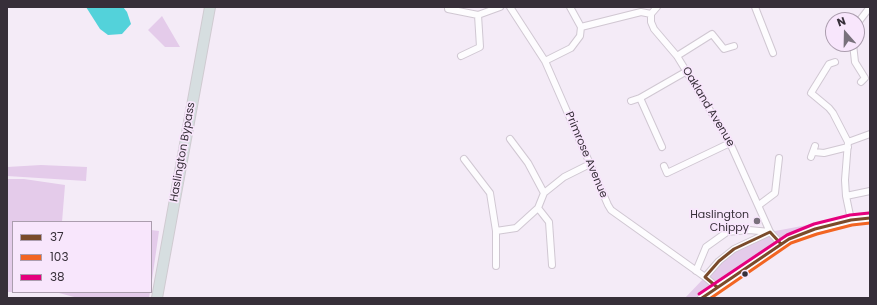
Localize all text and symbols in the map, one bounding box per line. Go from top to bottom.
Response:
north arrow [825,12,865,52]
text: N [835,13,848,31]
street label: Oakland Avenue [679,65,737,149]
street label: Haslington Bypass [168,101,198,203]
street label: Primrose Avenue [562,110,610,200]
place label: Haslington Chippy [690,208,749,234]
marker: Haslington Chippy [752,216,762,226]
legend [12,221,152,293]
text: 37 [50,228,64,245]
text: 103 [50,248,68,265]
text: 38 [50,268,65,285]
unlabelled marker [740,269,750,279]

